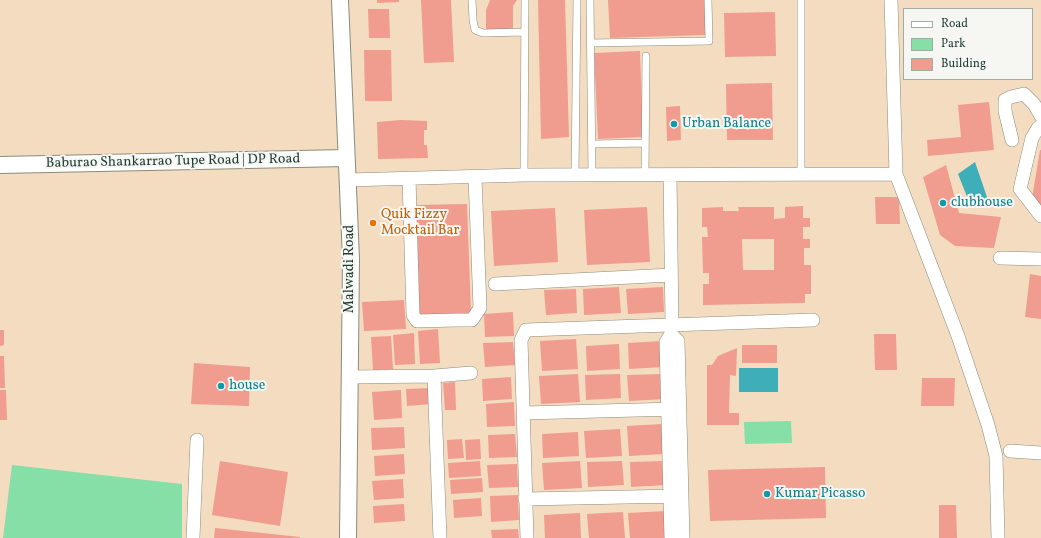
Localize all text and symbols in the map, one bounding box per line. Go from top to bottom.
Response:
legend [903,8,1033,80]
text: Road [941,16,968,32]
text: Park [941,36,966,52]
text: Building [941,56,986,72]
place label: Urban Balance [682,116,771,132]
marker: Urban Balance [669,119,679,129]
street label: Baburao Shankarrao Tupe Road | DP Road [46,151,300,173]
place label: clubhouse [951,195,1013,211]
marker: clubhouse [938,198,948,208]
place label: Quik Fizzy Mocktail Bar [381,207,459,240]
marker: Quik Fizzy Mocktail Bar [368,218,378,228]
street label: Malwadi Road [342,225,358,313]
place label: house [229,378,265,394]
marker: house [216,381,226,391]
place label: Kumar Picasso [775,486,865,502]
marker: Kumar Picasso [762,489,772,499]

